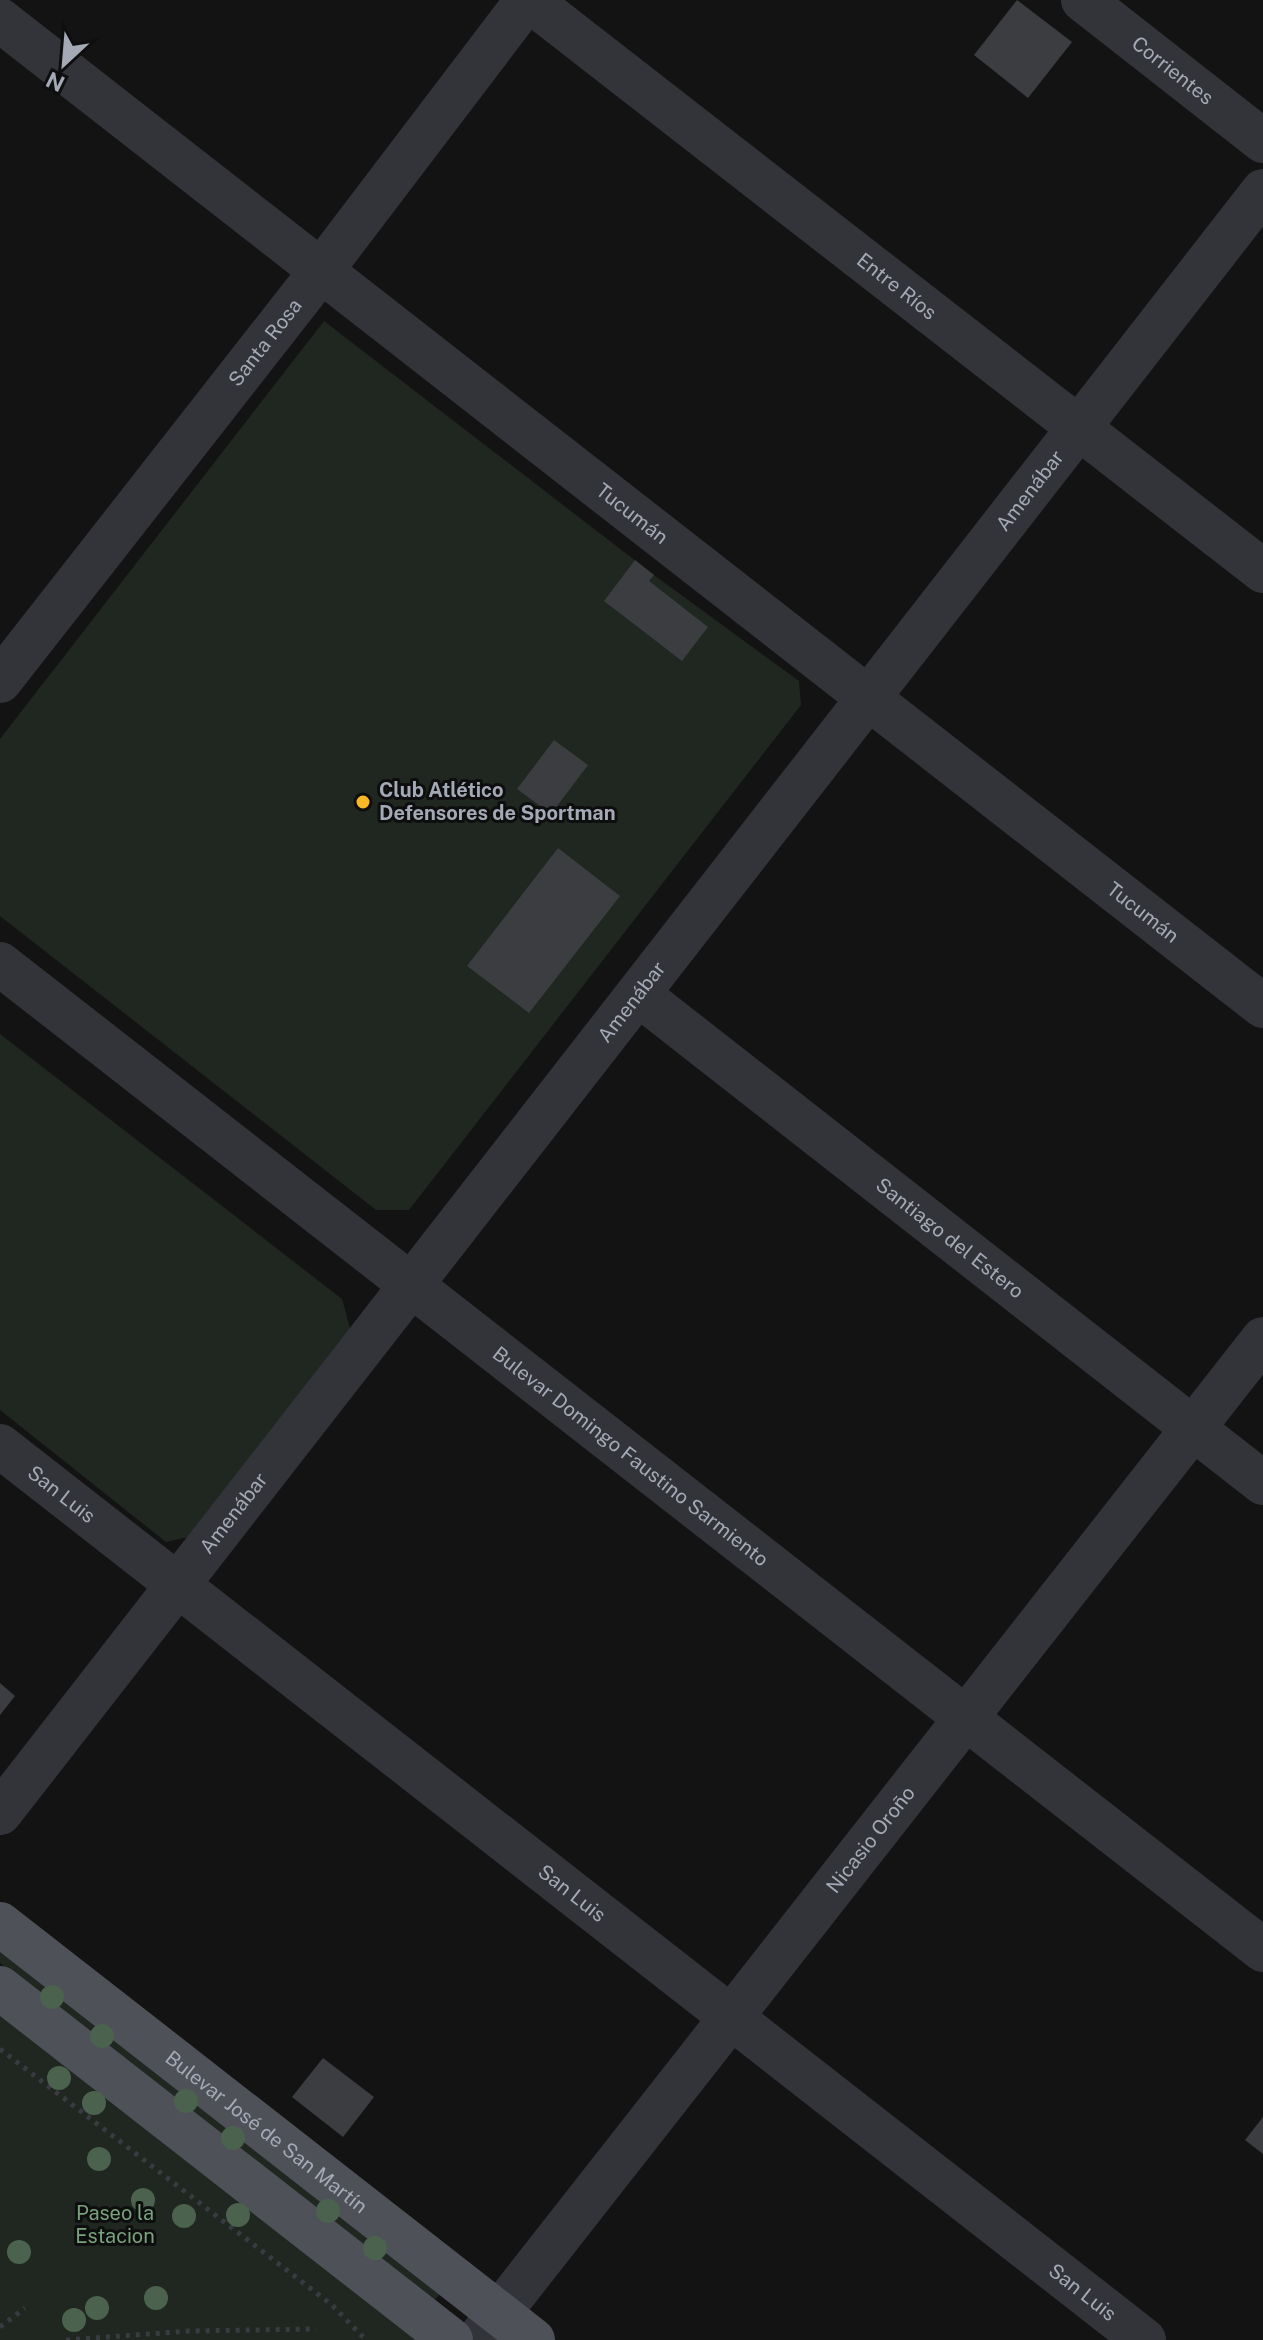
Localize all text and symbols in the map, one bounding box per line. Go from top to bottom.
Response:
north arrow [24,24,104,104]
street label: Corrientes [1127,31,1218,110]
text: N [42,67,69,97]
street label: Entre Ríos [852,248,941,325]
street label: Santa Rosa [223,294,307,391]
street label: Amenábar [991,445,1069,536]
street label: Tucumán [591,478,673,549]
place label: Club Atlético Defensores de Sportman [379,778,616,825]
marker: Club Atlético Defensores de Sportman [354,793,372,811]
street label: Tucumán [1102,877,1184,948]
street label: Amenábar [593,956,671,1047]
street label: Santiago del Estero [871,1173,1029,1303]
street label: Bulevar Domingo Faustino Sarmiento [488,1341,773,1571]
street label: San Luis [23,1460,100,1528]
street label: Amenábar [194,1468,273,1558]
street label: Nicasio Oroño [821,1781,920,1898]
street label: San Luis [533,1859,611,1927]
street label: Bulevar José de San Martín [161,2046,372,2218]
park label: Paseo la Estacion [75,2201,155,2248]
street label: San Luis [1044,2258,1121,2326]

